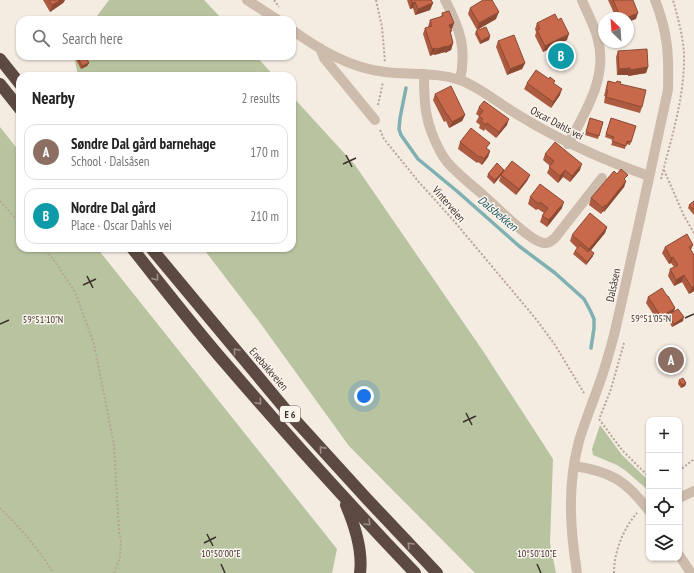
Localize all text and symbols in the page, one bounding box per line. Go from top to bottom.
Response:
north arrow [598,12,634,48]
search box [16,16,296,60]
icon: search [30,27,52,49]
text: Search here [62,29,123,48]
pin: B [548,41,574,71]
text: Nearby [32,87,75,109]
text: 2 results [241,90,280,107]
street label: Oscar Dahls vei [528,103,586,143]
text: Søndre Dal gård barnehage [71,134,216,153]
text: A [43,144,49,161]
text: 170 m [250,144,279,161]
text: School · Dalsåsen [71,153,150,170]
street label: Vinterveien [429,182,469,225]
water label: Dalsbekken [475,192,522,234]
text: Nordre Dal gård [71,198,156,217]
text: B [43,208,49,225]
text: 210 m [250,208,279,225]
text: Place · Oscar Dahls vei [71,217,172,234]
street label: Dalsåsen [603,267,623,303]
one-way arrow [151,274,158,281]
text: 59°51'05"N [631,312,671,325]
text: 59°51'10"N [23,313,63,326]
street label: Enebakkveien [247,345,292,393]
pin: A [658,345,684,375]
one-way arrow [234,349,241,356]
your location [354,386,374,406]
one-way arrow [255,398,262,405]
road number: E 6 [280,406,300,422]
map controls [646,417,682,561]
button: + [646,417,682,453]
one-way arrow [319,446,327,454]
button: − [646,453,682,489]
button: locate [646,489,682,525]
one-way arrow [363,518,370,526]
button: layers [646,525,682,561]
one-way arrow [407,542,415,550]
text: 10°50'00"E [201,547,241,560]
text: 10°50'10"E [517,547,557,560]

